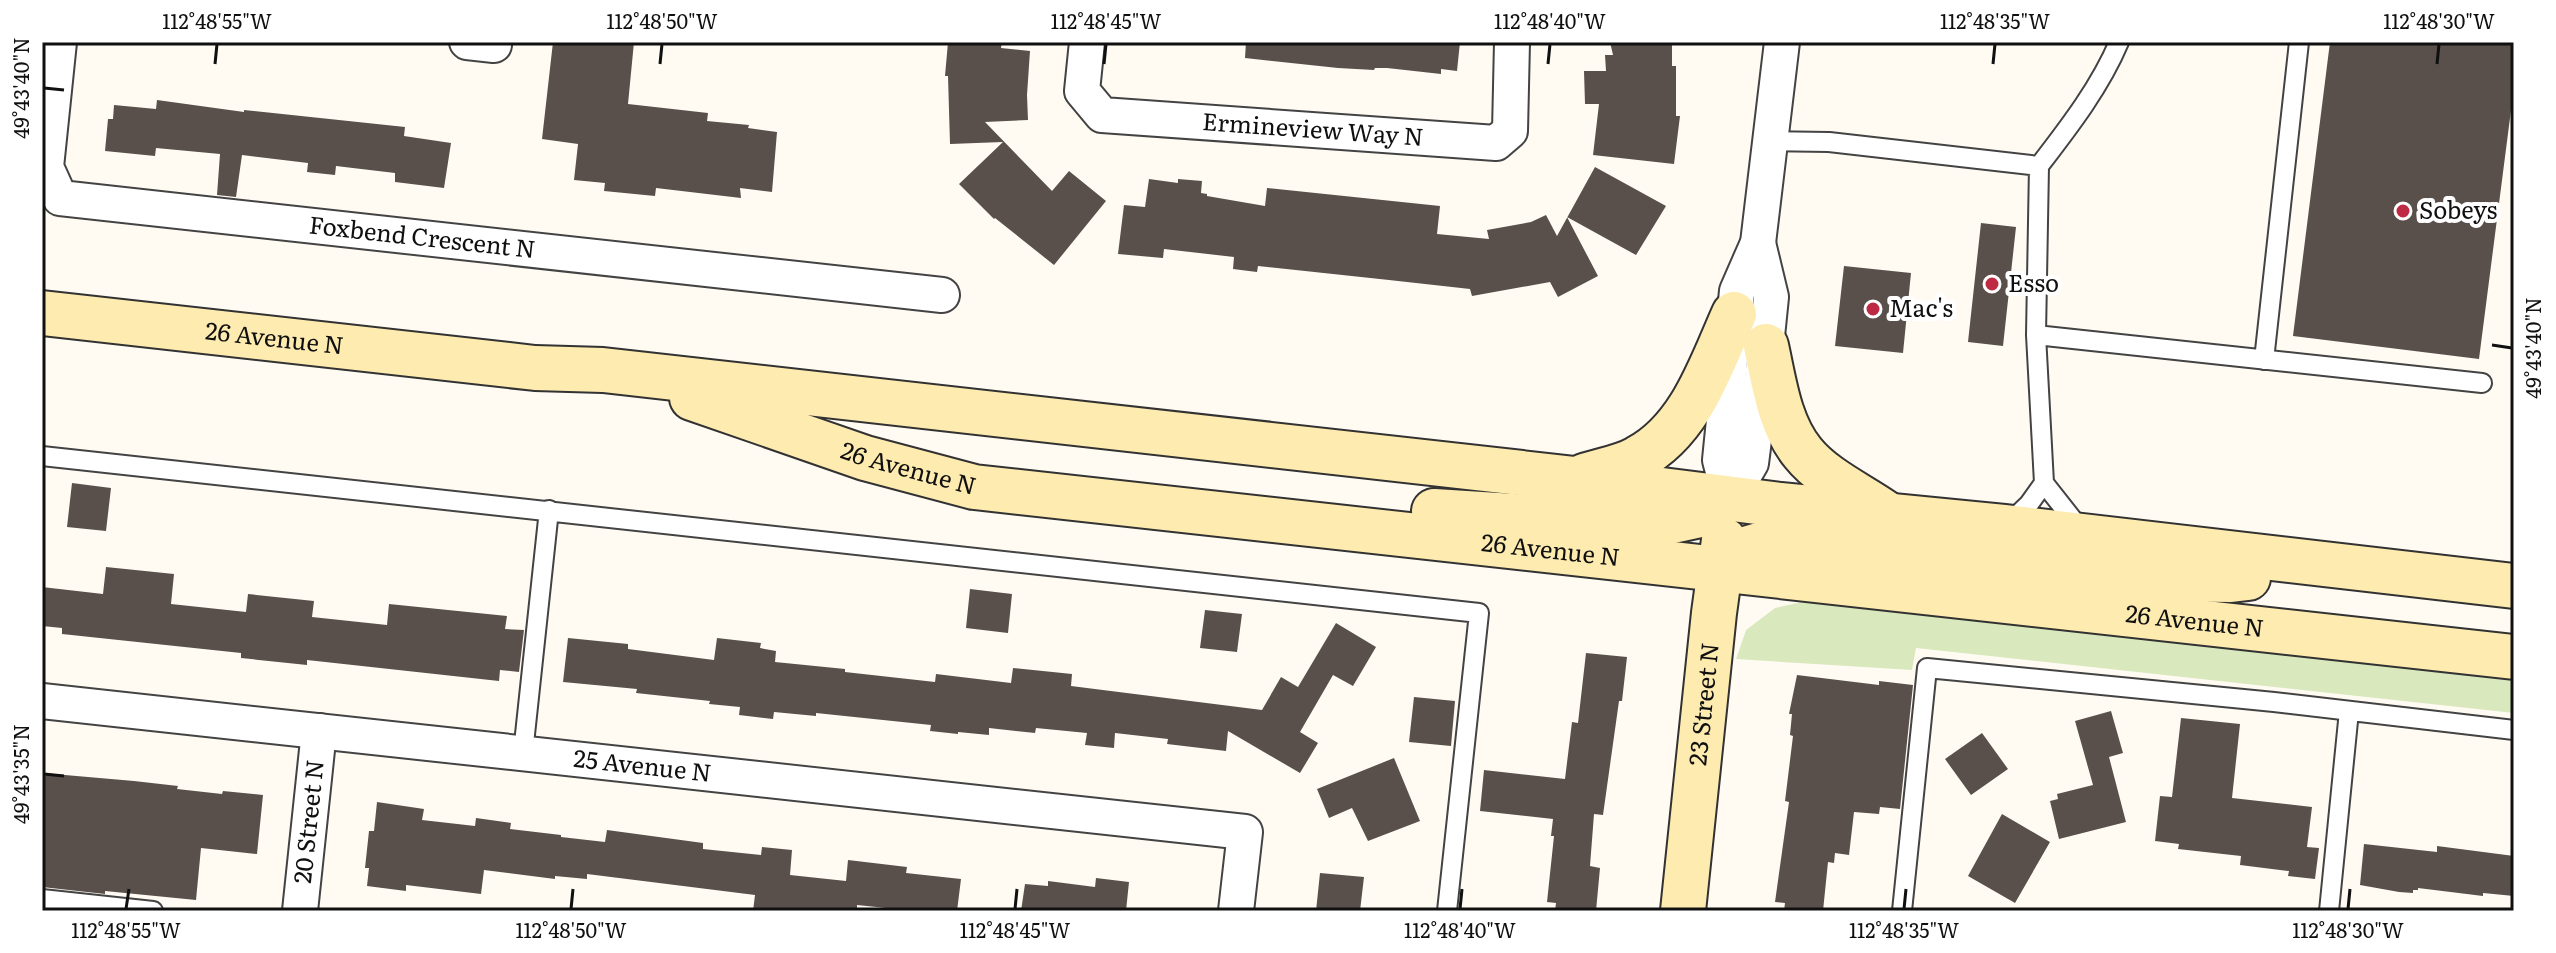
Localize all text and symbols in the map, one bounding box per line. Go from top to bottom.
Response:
text: 112°48'55"W [162,5,272,35]
text: 112°48'50"W [606,5,718,35]
text: 112°48'45"W [1051,5,1161,35]
text: 112°48'40"W [1494,5,1606,35]
text: 112°48'35"W [1940,5,2050,35]
text: 112°48'30"W [2383,5,2495,35]
text: 49°43'40"N [5,37,35,139]
street label: Ermineview Way N [1201,102,1425,153]
place label: Sobeys [2419,191,2498,226]
marker: Sobeys [2394,202,2412,220]
street label: Foxbend Crescent N [307,206,537,265]
place label: Esso [2008,264,2059,299]
marker: Esso [1983,275,2001,293]
place label: Mac's [1889,289,1953,324]
text: 49°43'40"N [2517,297,2547,399]
marker: Mac's [1864,300,1882,318]
street label: 26 Avenue N [204,311,346,362]
street label: 26 Avenue N [837,431,981,502]
street label: 26 Avenue N [1480,523,1622,573]
street label: 26 Avenue N [2124,594,2266,644]
street label: 23 Street N [1678,641,1726,767]
text: 49°43'35"N [5,724,35,824]
street label: 25 Avenue N [572,739,713,789]
street label: 20 Street N [283,758,331,885]
text: 112°48'55"W [71,914,181,944]
text: 112°48'50"W [515,914,627,944]
text: 112°48'45"W [960,914,1070,944]
text: 112°48'40"W [1404,914,1516,944]
text: 112°48'35"W [1849,914,1959,944]
text: 112°48'30"W [2292,914,2404,944]

